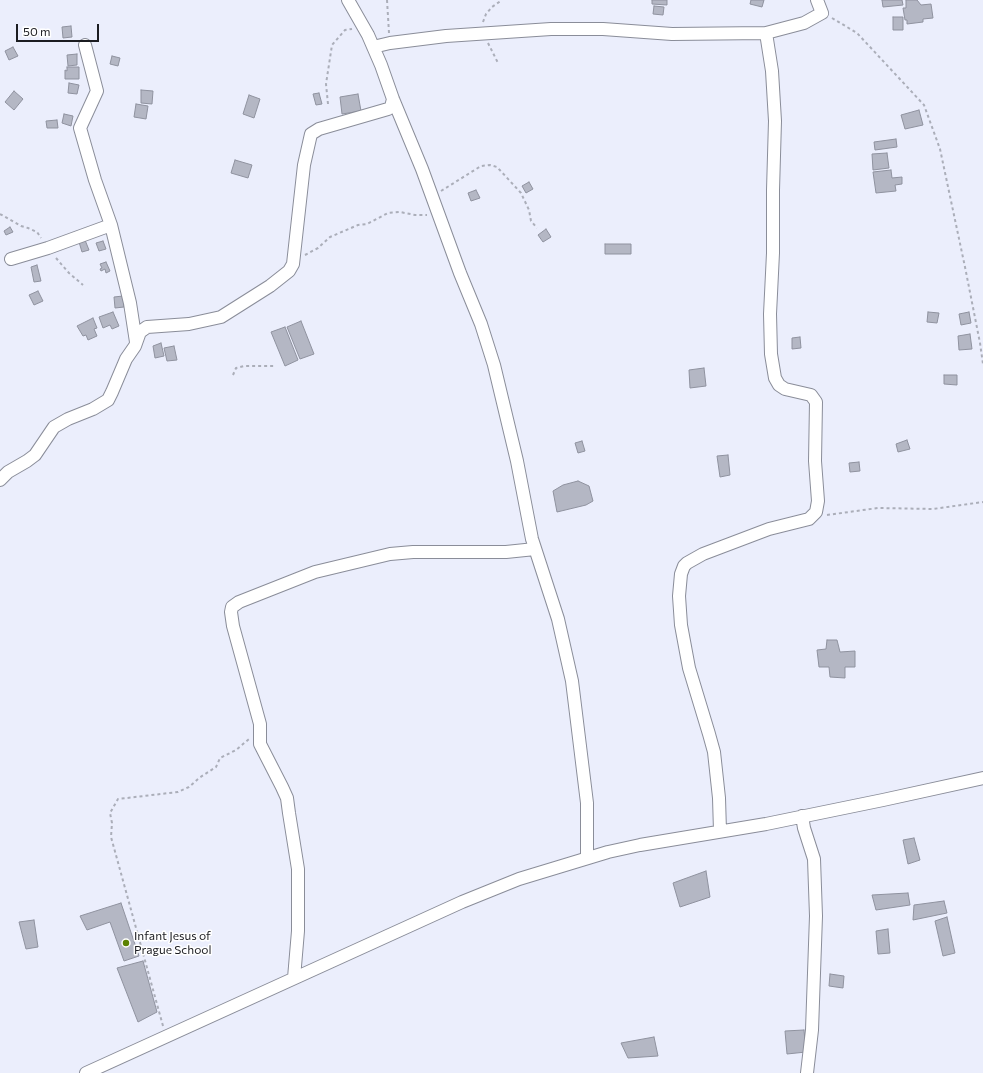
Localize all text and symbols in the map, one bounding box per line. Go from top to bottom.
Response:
scale bar [18,16,101,42]
text: 50 m [23,24,51,38]
place label: Infant Jesus of Prague School [134,929,212,957]
marker: Infant Jesus of Prague School [121,938,131,948]

